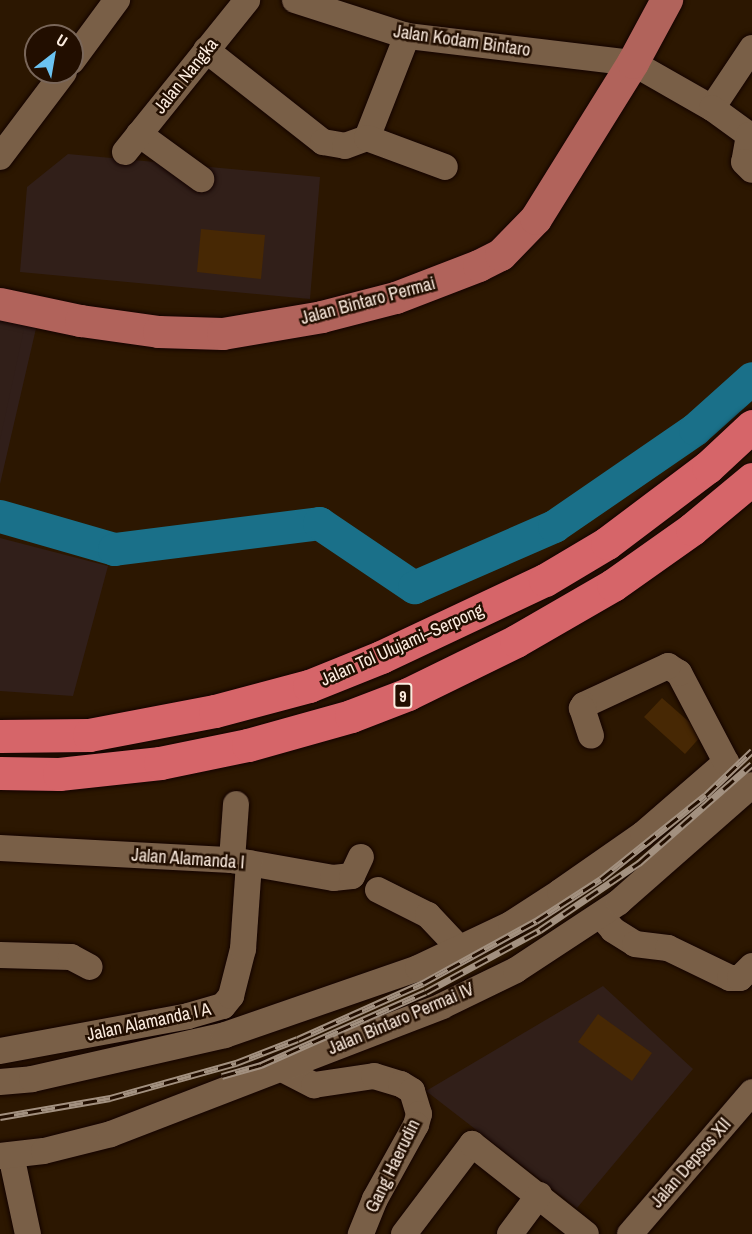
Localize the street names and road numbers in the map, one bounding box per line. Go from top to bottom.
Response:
street label: Jalan Kodam Bintaro [392,21,532,61]
street label: Jalan Nangka [149,34,223,118]
street label: Jalan Bintaro Permai [298,273,438,329]
street label: Jalan Tol Ulujami–Serpong [317,599,487,691]
road number: 9 [392,683,414,709]
street label: Jalan Alamanda I [130,844,246,874]
street label: Jalan Bintaro Permai IV [325,978,477,1060]
street label: Jalan Alamanda I A [84,998,214,1046]
street label: Jalan Depsos XII [646,1114,736,1212]
street label: Gang Haerudin [361,1116,425,1216]

